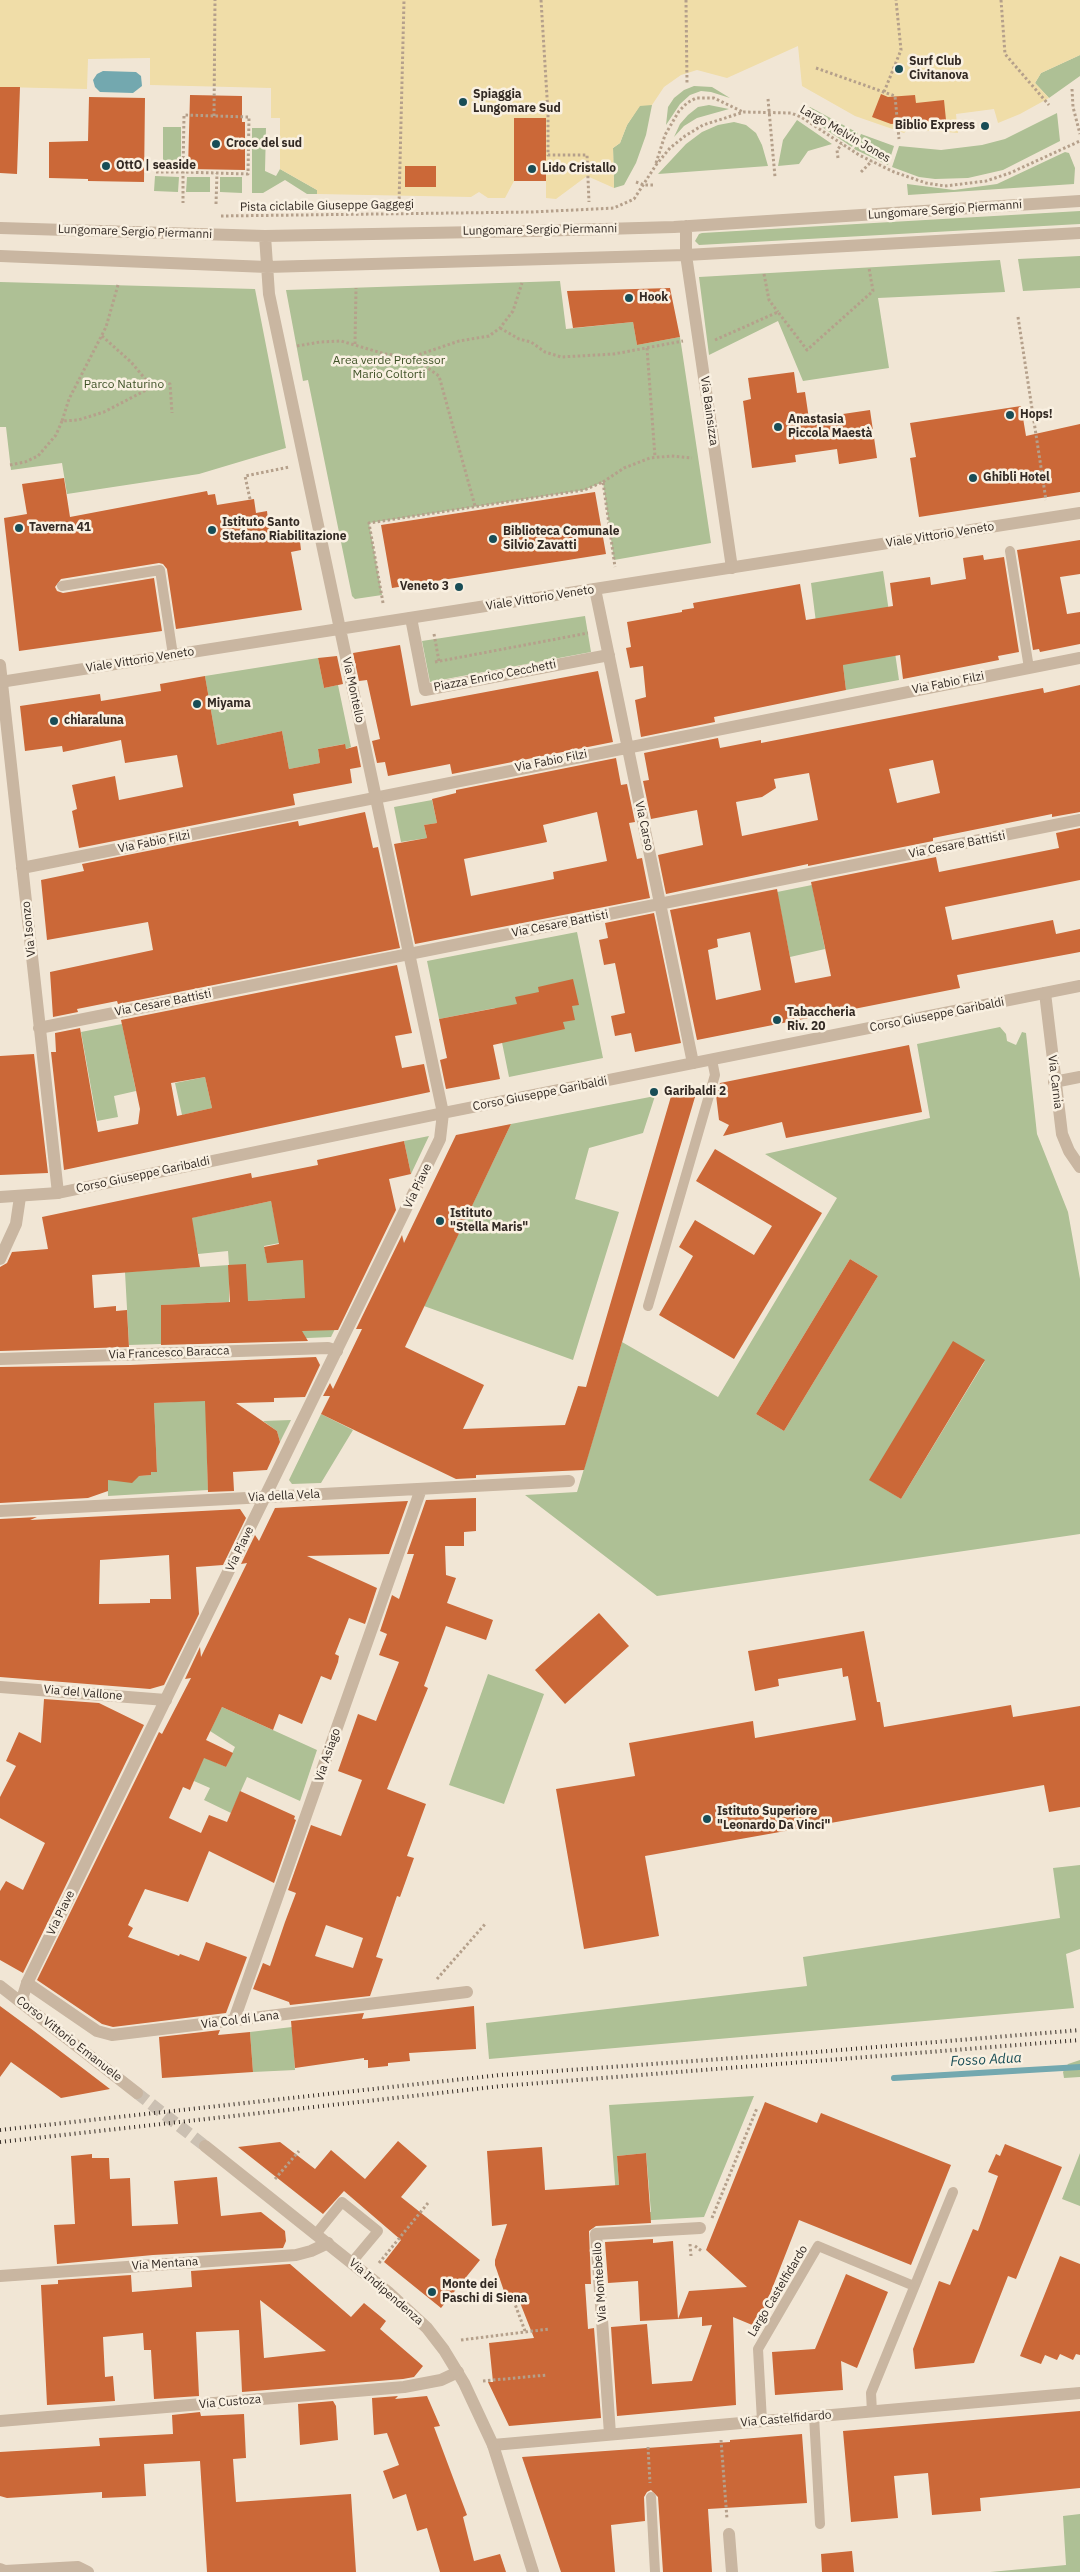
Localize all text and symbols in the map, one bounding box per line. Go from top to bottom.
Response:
place label: Surf Club Civitanova [909,55,969,83]
marker: Surf Club Civitanova [893,63,905,75]
place label: Spiaggia Lungomare Sud [473,88,561,116]
marker: Spiaggia Lungomare Sud [457,96,469,108]
street label: Largo Melvin Jones [797,102,893,166]
place label: Biblio Express [895,119,975,133]
marker: Biblio Express [979,120,991,132]
place label: Croce del sud [226,137,302,151]
marker: Croce del sud [210,138,222,150]
place label: OttO | seaside [116,159,196,173]
marker: OttO | seaside [100,160,112,172]
place label: Lido Cristallo [542,162,616,176]
marker: Lido Cristallo [526,163,538,175]
street label: Pista ciclabile Giuseppe Gaggegi [240,197,414,215]
street label: Lungomare Sergio Piermanni [867,197,1023,223]
street label: Lungomare Sergio Piermanni [463,221,617,239]
street label: Lungomare Sergio Piermanni [58,222,212,242]
place label: Hook [639,291,668,305]
marker: Hook [623,292,635,304]
park label: Area verde Professor Mario Coltorti [333,354,445,382]
street label: Via Bainsizza [697,375,721,447]
park label: Parco Naturino [84,378,164,392]
place label: Hops! [1020,408,1053,422]
marker: Hops! [1004,409,1016,421]
place label: Anastasia Piccola Maestà [788,413,872,441]
marker: Anastasia Piccola Maestà [772,421,784,433]
place label: Ghibli Hotel [983,471,1050,485]
marker: Ghibli Hotel [967,472,979,484]
place label: Istituto Santo Stefano Riabilitazione [222,516,347,544]
street label: Viale Vittorio Veneto [885,519,995,551]
place label: Taverna 41 [29,521,91,535]
marker: Taverna 41 [13,522,25,534]
marker: Istituto Santo Stefano Riabilitazione [206,524,218,536]
place label: Biblioteca Comunale Silvio Zavatti [503,525,619,553]
marker: Biblioteca Comunale Silvio Zavatti [487,533,499,545]
place label: Veneto 3 [400,580,449,594]
marker: Veneto 3 [453,581,465,593]
street label: Viale Vittorio Veneto [485,582,595,614]
street label: Viale Vittorio Veneto [85,644,195,676]
street label: Via Montello [339,656,367,724]
street label: Piazza Enrico Cecchetti [432,657,558,695]
street label: Via Fabio Filzi [911,669,985,697]
place label: Miyama [207,697,251,711]
marker: Miyama [191,698,203,710]
place label: chiaraluna [64,714,124,728]
marker: chiaraluna [48,715,60,727]
street label: Via Fabio Filzi [514,747,588,775]
street label: Via Carso [632,800,656,852]
street label: Via Fabio Filzi [117,828,191,856]
street label: Via Cesare Battisti [907,829,1007,861]
street label: Via Isonzo [19,900,39,958]
street label: Via Cesare Battisti [510,908,610,940]
street label: Via Cesare Battisti [113,987,213,1019]
street label: Corso Giuseppe Garibaldi [869,995,1005,1035]
place label: Tabaccheria Riv. 20 [787,1006,855,1034]
marker: Tabaccheria Riv. 20 [771,1014,783,1026]
street label: Via Carnia [1045,1054,1065,1110]
street label: Corso Giuseppe Garibaldi [472,1074,608,1114]
place label: Garibaldi 2 [664,1085,726,1099]
marker: Garibaldi 2 [648,1086,660,1098]
street label: Corso Giuseppe Garibaldi [75,1154,211,1196]
street label: Via Piave [401,1161,435,1211]
place label: Istituto "Stella Maris" [450,1207,528,1235]
marker: Istituto "Stella Maris" [434,1215,446,1227]
street label: Via Francesco Baracca [108,1344,230,1362]
street label: Via della Vela [248,1487,320,1505]
street label: Via Piave [223,1524,257,1574]
street label: Via del Vallone [43,1682,123,1704]
street label: Via Asiago [312,1726,344,1784]
place label: Istituto Superiore "Leonardo Da Vinci" [717,1805,830,1833]
marker: Istituto Superiore "Leonardo Da Vinci" [701,1813,713,1825]
street label: Via Piave [44,1888,78,1938]
street label: Corso Vittorio Emanuele [13,1993,125,2085]
street label: Via Col di Lana [200,2008,280,2032]
water label: Fosso Adua [950,2050,1022,2070]
street label: Via Montebello [590,2241,610,2323]
street label: Largo Castelfidardo [745,2243,811,2339]
street label: Via Mentana [131,2254,199,2274]
street label: Via Indipendenza [346,2256,426,2328]
place label: Monte dei Paschi di Siena [442,2278,527,2306]
marker: Monte dei Paschi di Siena [426,2286,438,2298]
street label: Via Custoza [198,2392,262,2412]
street label: Via Castelfidardo [740,2408,832,2430]

